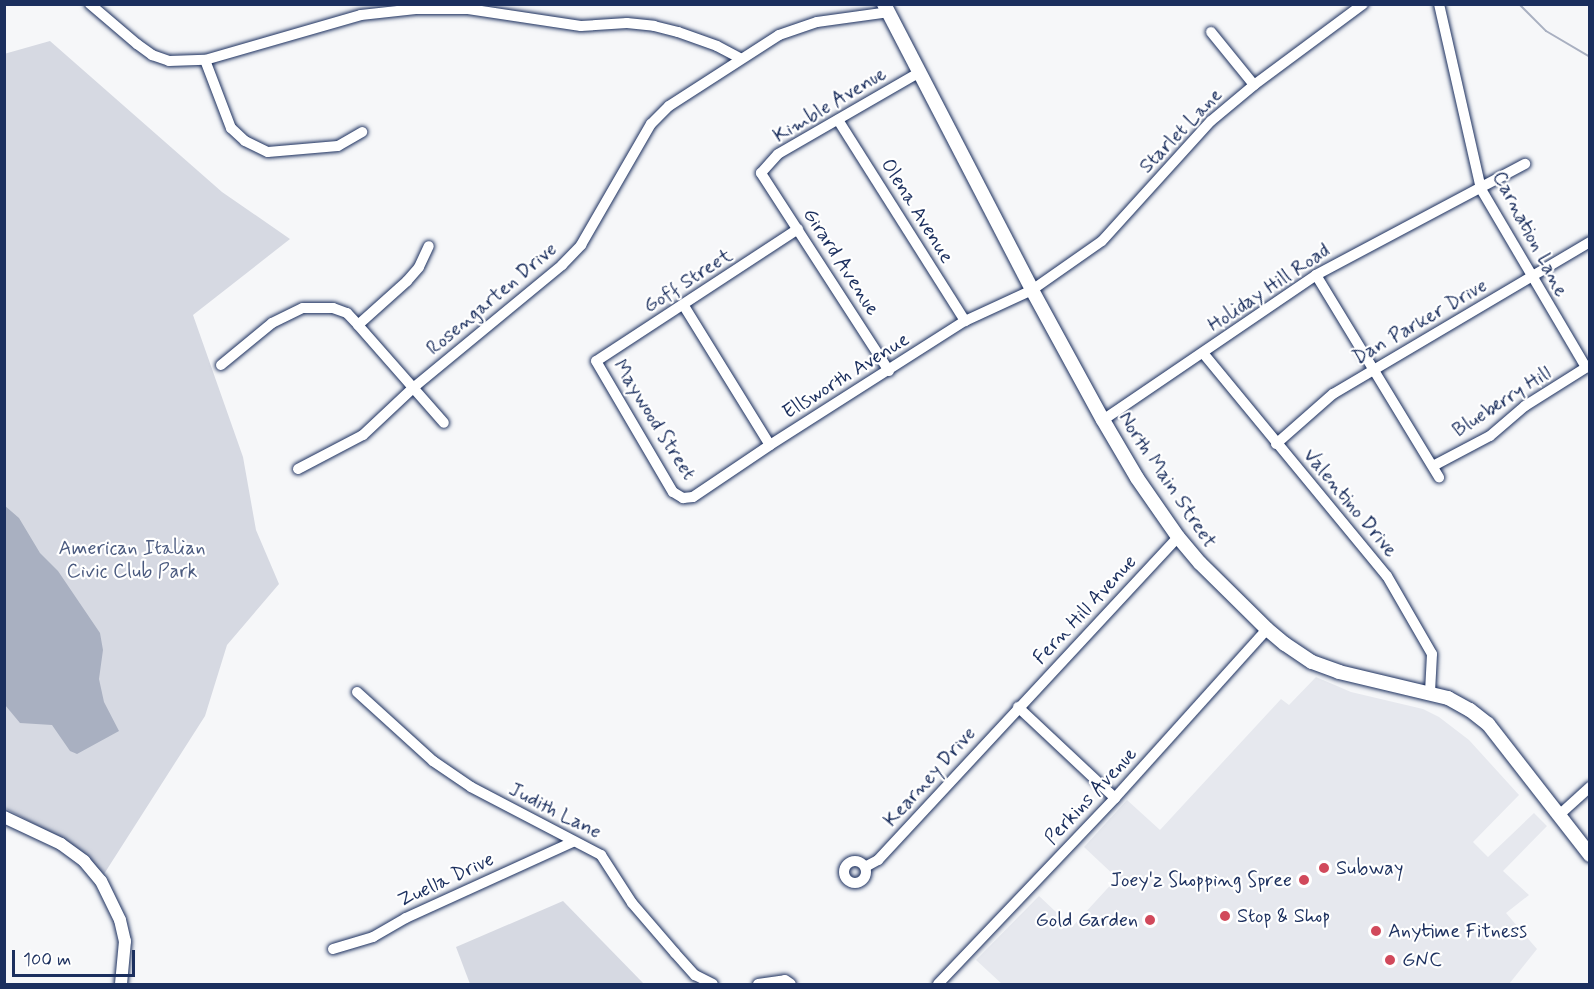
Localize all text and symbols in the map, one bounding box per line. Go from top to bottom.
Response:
street label: Kimble Avenue [768,61,892,149]
street label: Starlet Lane [1135,84,1227,178]
street label: Olena Avenue [875,154,959,268]
street label: Carnation Lane [1487,168,1573,300]
street label: Girard Avenue [798,205,884,319]
street label: Rosengarten Drive [422,238,562,360]
street label: Holiday Hill Road [1204,239,1334,337]
street label: Goff Street [639,243,737,319]
street label: Dan Parker Drive [1350,275,1490,369]
street label: Ellsworth Avenue [778,327,914,425]
street label: Maywood Street [606,354,702,486]
street label: Blueberry Hill [1448,361,1556,443]
street label: North Main Street [1113,408,1221,552]
street label: Valentino Drive [1298,444,1402,562]
park label: American Italian Civic Club Park [58,537,206,584]
street label: Fern Hill Avenue [1027,549,1143,671]
street label: Kearney Drive [879,722,981,832]
street label: Perkins Avenue [1038,740,1144,852]
street label: Judith Lane [505,777,605,845]
street label: Zuella Drive [394,847,498,913]
place label: Subway [1336,856,1403,880]
marker: Subway [1317,861,1331,875]
place label: Joey'z Shopping Spree [1107,868,1292,892]
marker: Joey'z Shopping Spree [1297,873,1311,887]
place label: Stop & Shop [1237,904,1330,928]
place label: Gold Garden [1035,908,1138,932]
marker: Stop & Shop [1218,909,1232,923]
marker: Gold Garden [1143,913,1157,927]
place label: Anytime Fitness [1388,919,1530,943]
marker: Anytime Fitness [1369,924,1383,938]
scale bar [15,938,138,976]
text: 100 m [23,948,71,972]
place label: GNC [1402,948,1442,972]
marker: GNC [1383,953,1397,967]

